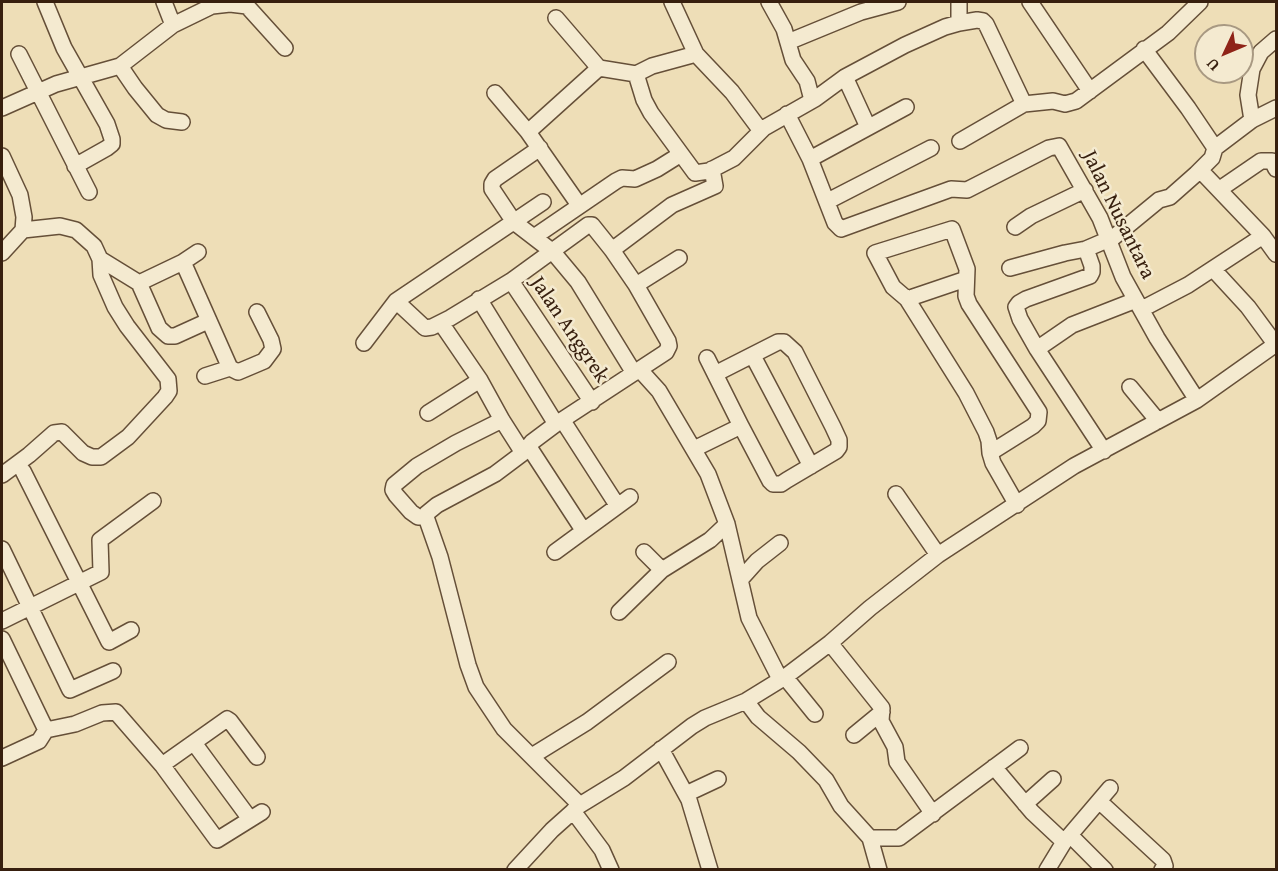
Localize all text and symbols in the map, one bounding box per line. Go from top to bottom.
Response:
north arrow [1194,24,1254,84]
text: U [1200,53,1225,77]
street label: Jalan Nusantara [1076,147,1160,283]
street label: Jalan Anggrek [524,272,614,388]

